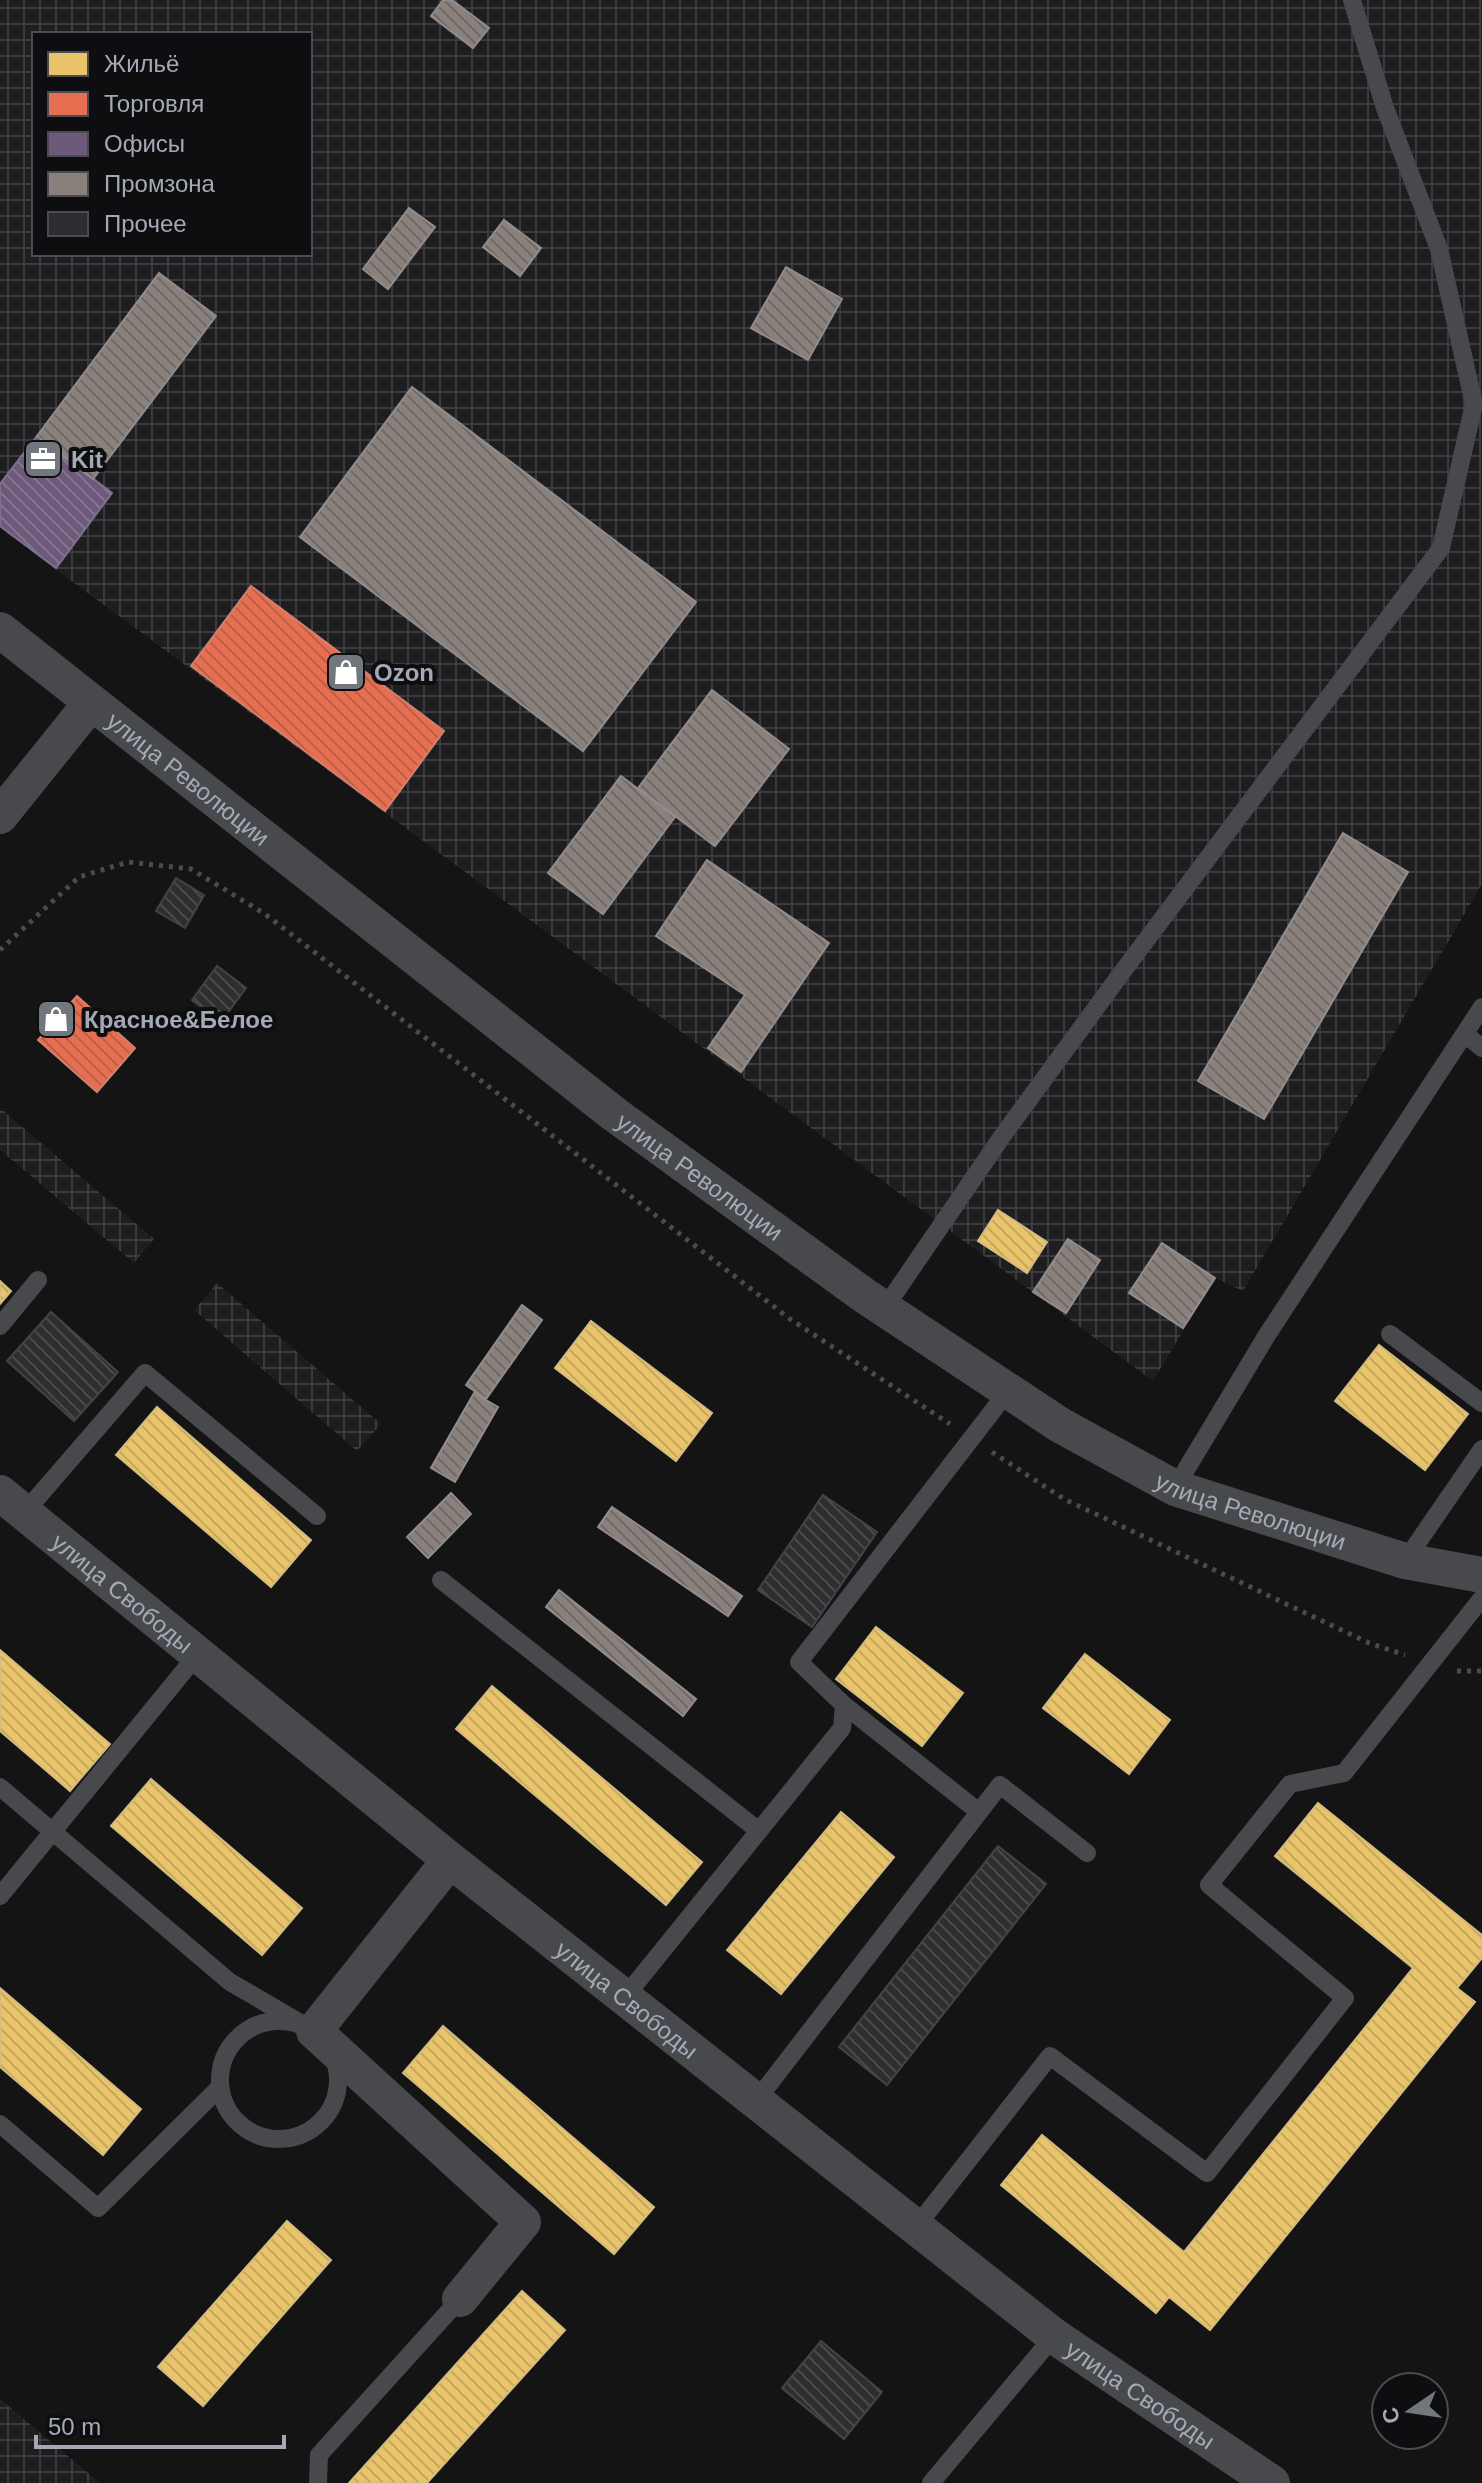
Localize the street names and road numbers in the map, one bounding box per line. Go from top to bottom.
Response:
street label: улица Революции [102,706,275,851]
street label: улица Революции [612,1107,788,1246]
street label: улица Революции [1151,1466,1349,1555]
street label: улица Свободы [47,1528,198,1658]
street label: улица Свободы [550,1935,704,2064]
street label: улица Свободы [1061,2335,1220,2454]

